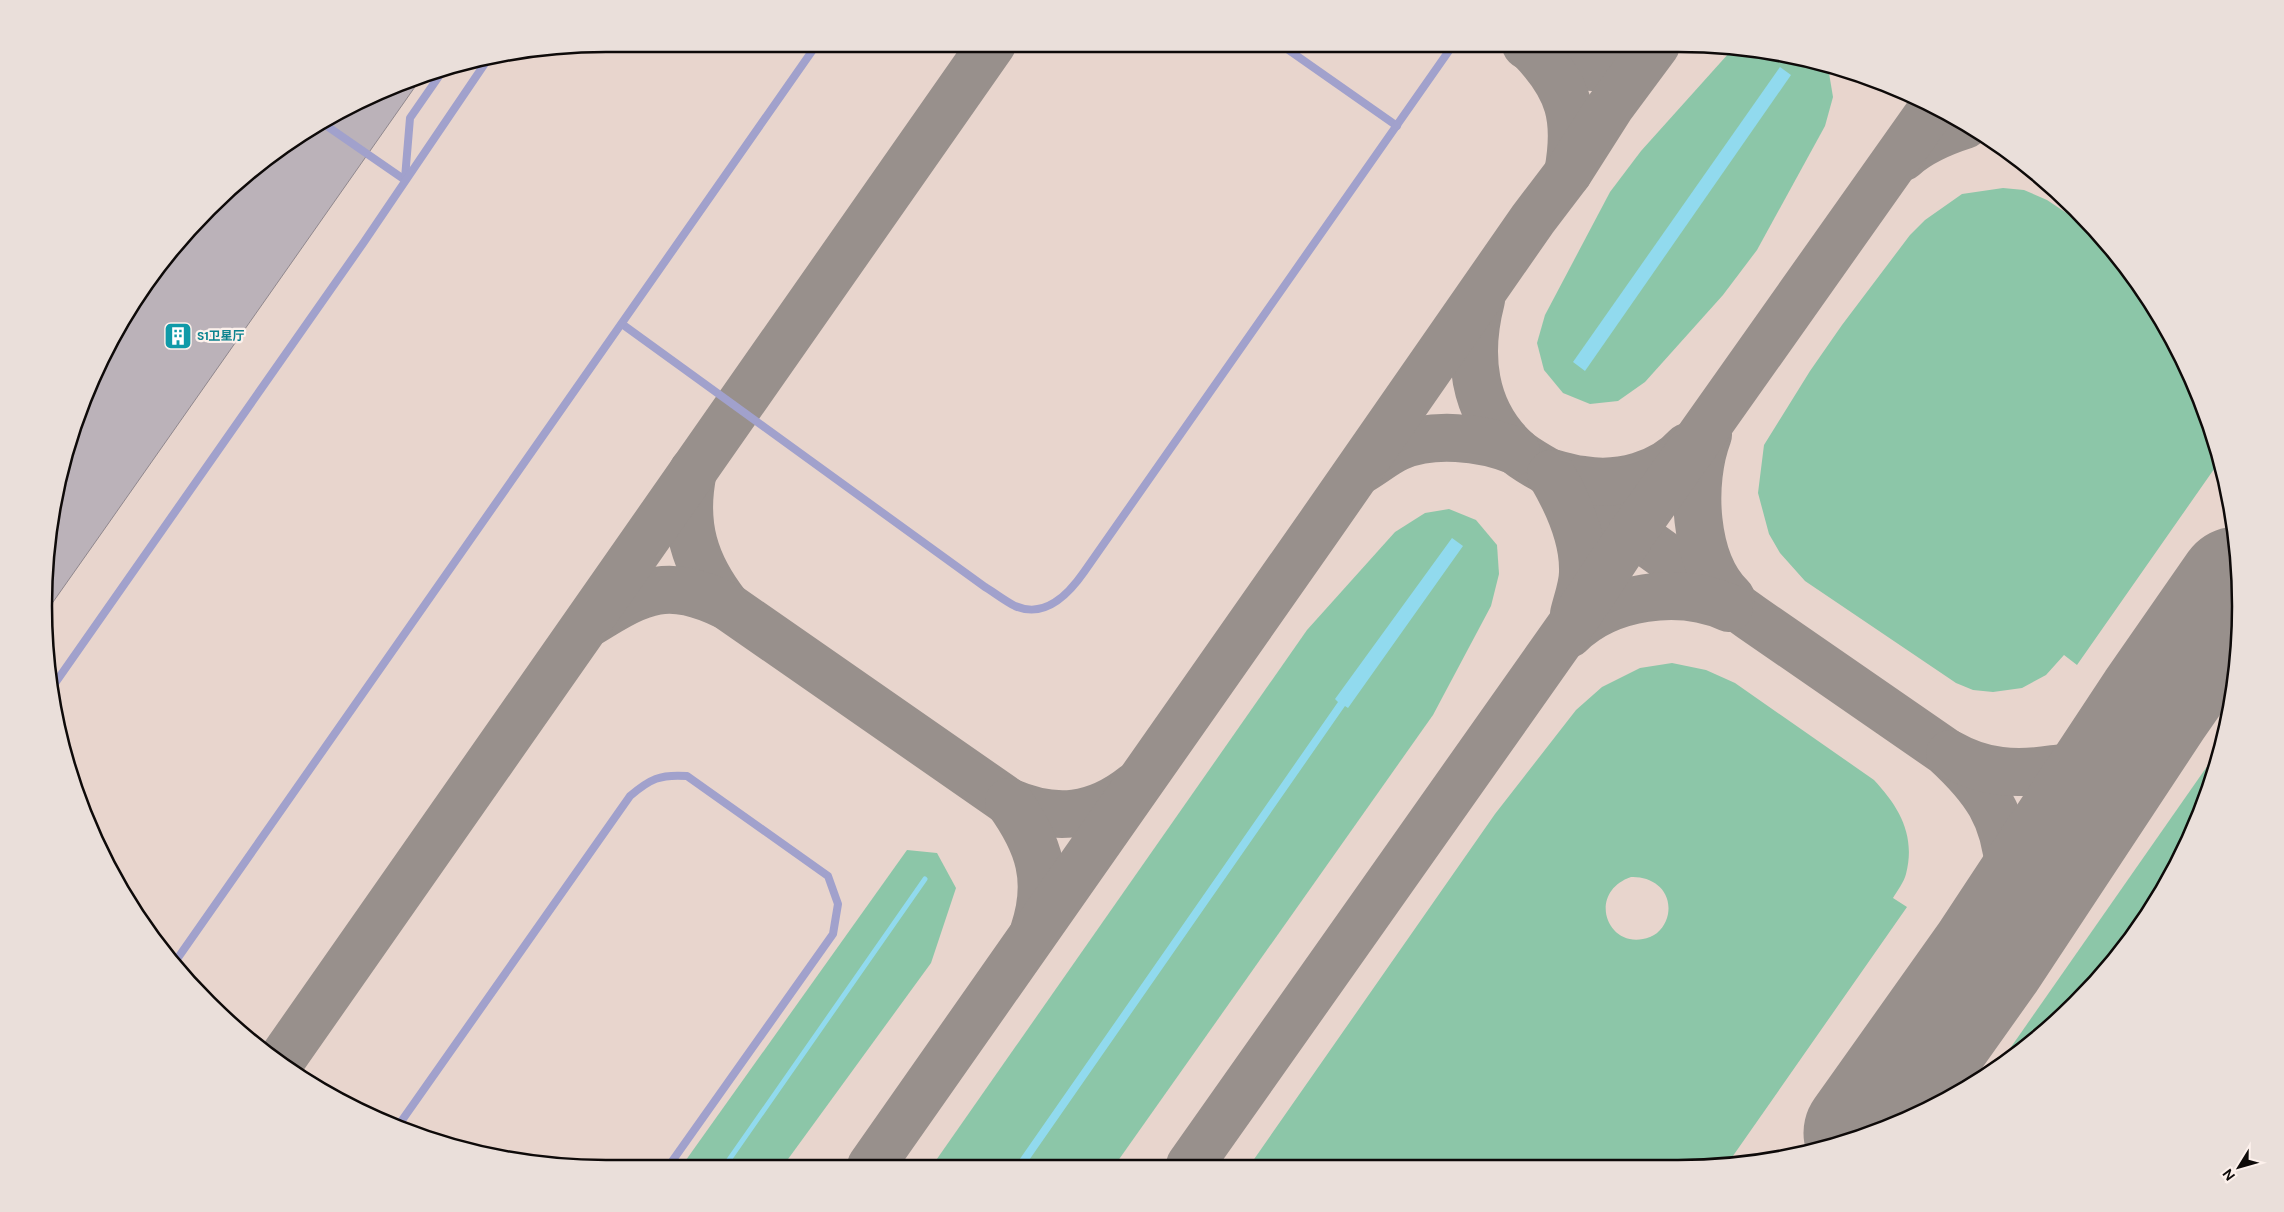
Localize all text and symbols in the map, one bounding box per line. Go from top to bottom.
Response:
building icon: S1卫星厅 [163,321,193,351]
place label: S1卫星厅 [197,328,245,344]
north arrow [2214,1142,2264,1192]
text: N [2218,1165,2239,1184]

